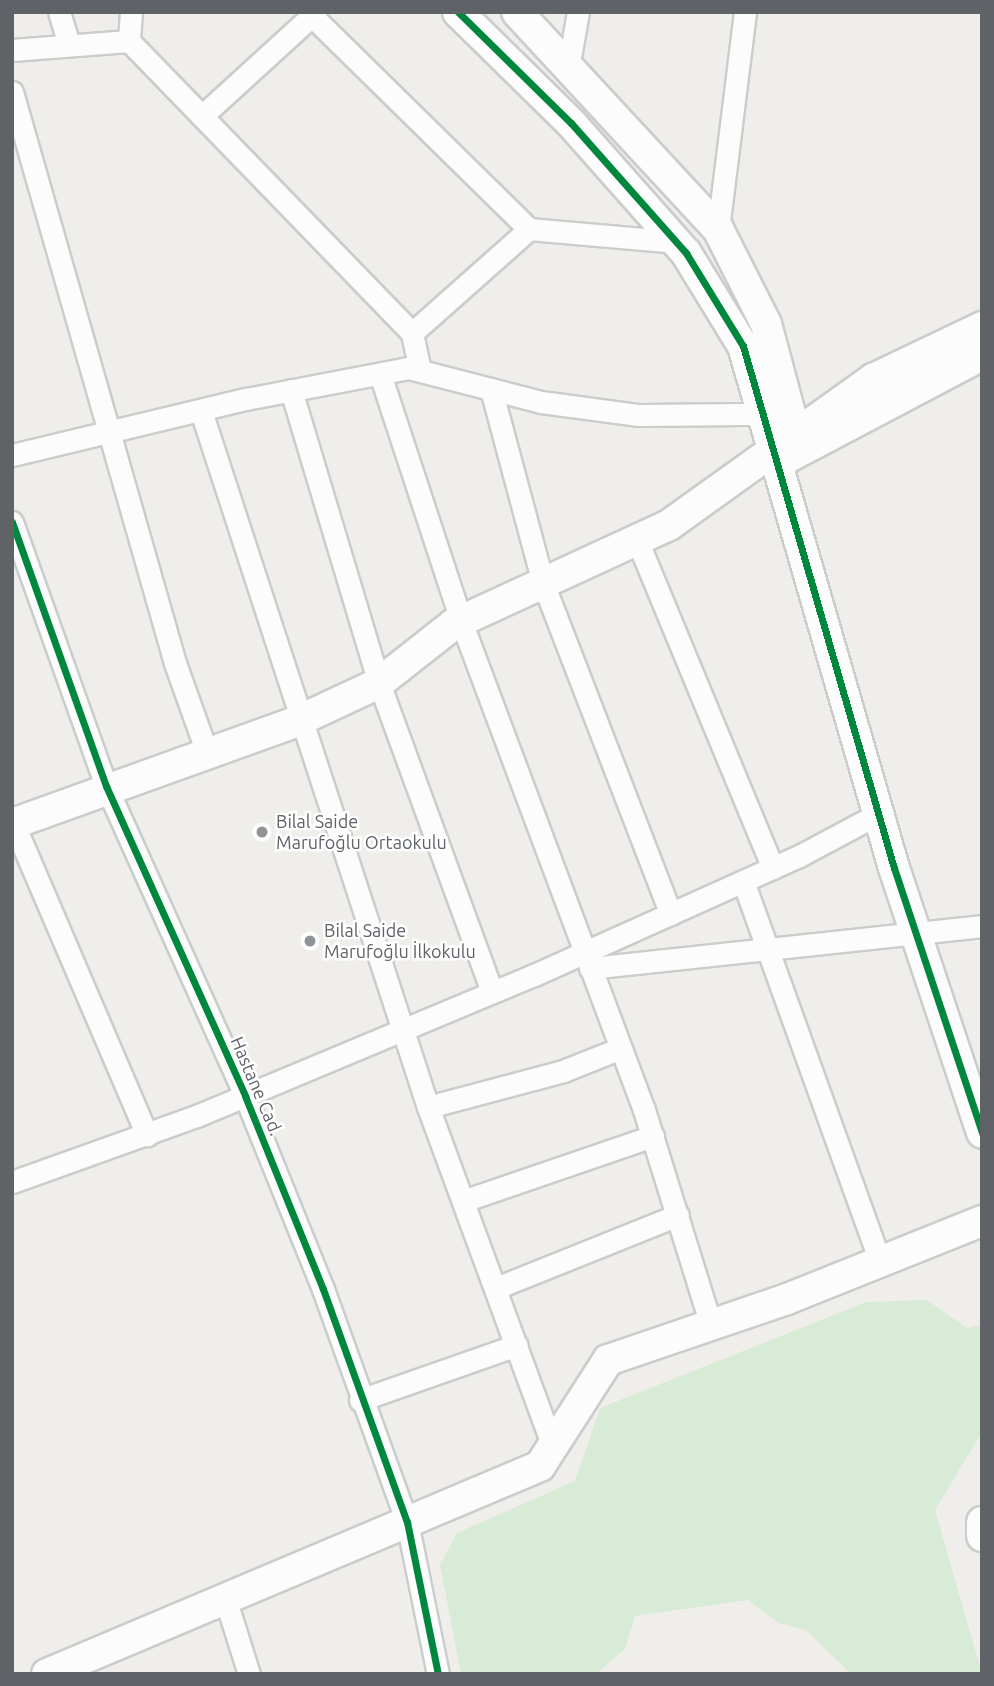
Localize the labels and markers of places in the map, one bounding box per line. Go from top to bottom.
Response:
place label: Bilal Saide Marufoğlu Ortaokulu [276,811,447,854]
marker: Bilal Saide Marufoğlu Ortaokulu [254,824,270,840]
place label: Bilal Saide Marufoğlu İlkokulu [324,920,476,962]
marker: Bilal Saide Marufoğlu İlkokulu [302,933,318,949]

